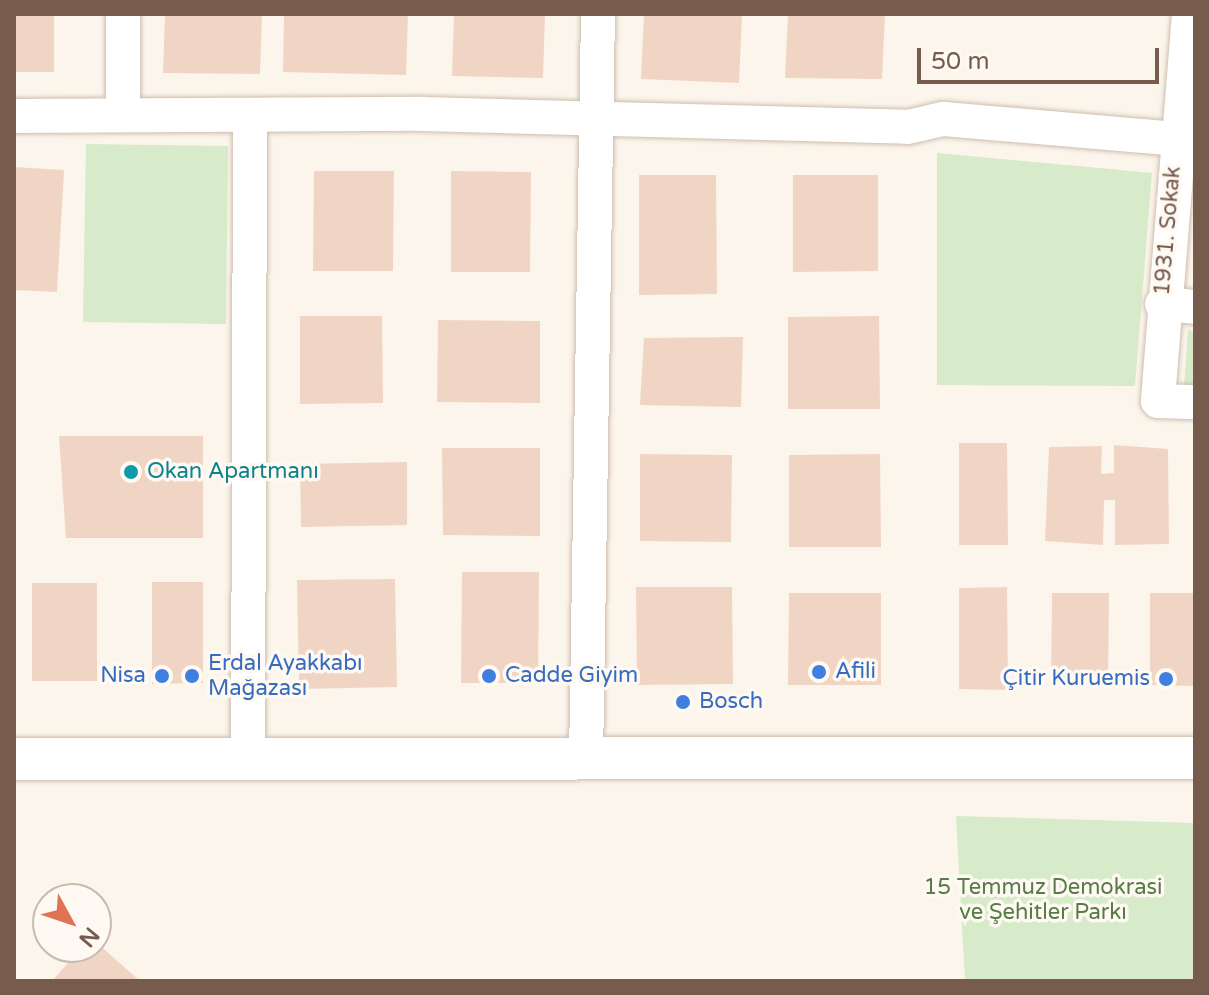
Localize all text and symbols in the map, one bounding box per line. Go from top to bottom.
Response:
scale bar [921,32,1163,82]
text: 50 m [931,47,989,76]
street label: 1931. Sokak [1149,165,1187,297]
place label: Okan Apartmanı [147,459,319,485]
marker: Okan Apartmanı [122,463,140,481]
place label: Erdal Ayakkabı Mağazası [208,650,363,702]
place label: Afili [835,659,876,685]
place label: Nisa [100,663,146,689]
place label: Cadde Giyim [505,663,638,689]
marker: Afili [810,663,828,681]
place label: Çitir Kuruemis [1003,666,1150,692]
marker: Nisa [153,667,171,685]
marker: Erdal Ayakkabı Mağazası [183,667,201,685]
marker: Cadde Giyim [480,667,498,685]
marker: Çitir Kuruemis [1157,670,1175,688]
place label: Bosch [699,689,763,715]
marker: Bosch [674,693,692,711]
park label: 15 Temmuz Demokrasi ve Şehitler Parkı [923,874,1163,926]
north arrow [32,883,112,963]
text: N [73,922,104,952]

